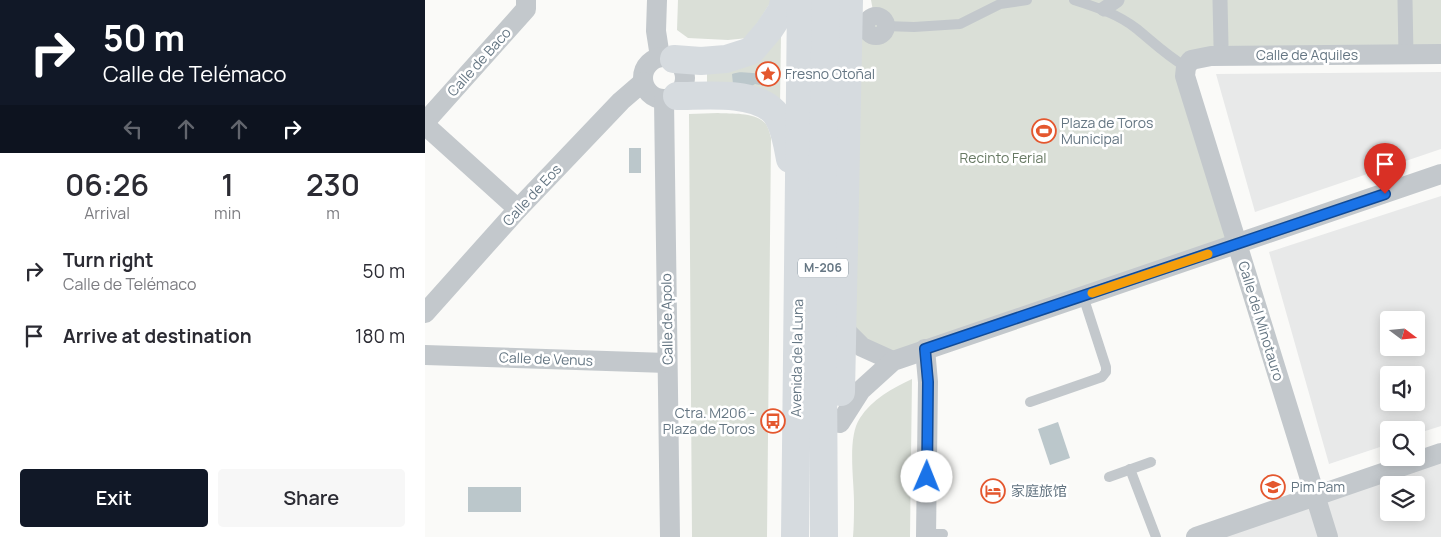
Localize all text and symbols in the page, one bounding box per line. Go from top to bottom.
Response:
text: 50 m [103,14,185,62]
icon: right [20,20,85,85]
street label: Calle de Baco [443,23,515,100]
street label: Calle de Aquiles [1256,45,1358,64]
text: Calle de Telémaco [103,59,286,89]
place icon: Fresno Otoñal [755,61,781,87]
place label: Fresno Otoñal [785,64,875,83]
place label: Plaza de Toros Municipal [1061,113,1153,148]
icon: left [119,115,147,143]
icon: ahead [172,115,200,143]
icon: ahead [225,115,253,143]
icon: right [278,115,306,143]
sports icon: Plaza de Toros Municipal [1031,118,1057,144]
pin [1364,143,1406,194]
park label: Recinto Ferial [960,148,1046,167]
icon: arrive [1371,150,1399,178]
street label: Calle de Eos [498,160,565,230]
text: 06:26 [65,164,149,205]
text: 1 [221,164,234,205]
text: 230 [306,164,360,205]
text: Arrival [84,202,130,224]
text: min [214,202,241,224]
text: m [326,202,340,224]
text: Turn right [63,247,153,273]
icon: right [20,257,48,285]
text: 50 m [363,258,405,284]
road number: M-206 [798,258,848,278]
street label: Calle del Minotauro [1234,259,1289,383]
text: Calle de Telémaco [63,273,196,295]
street label: Calle de Apolo [656,273,677,365]
street label: Avenida de la Luna [786,299,807,417]
north arrow [1380,311,1425,356]
map controls [1380,311,1425,521]
icon: arrive [20,322,48,350]
text: Arrive at destination [63,323,252,349]
text: 180 m [355,323,405,349]
street label: Calle de Venus [499,347,593,370]
button: sound [1380,366,1425,411]
place label: Ctra. M206 - Plaza de Toros [663,403,755,438]
bus stop icon: Ctra. M206 - Plaza de Toros [760,408,786,434]
button: search [1380,421,1425,466]
position arrow [900,450,952,502]
button: Exit [20,469,208,527]
button: Share [218,469,405,527]
school or university icon: Pim Pam [1260,474,1286,500]
button: layers [1380,476,1425,521]
place label: Pim Pam [1291,477,1345,496]
hotel icon: 家庭旅馆 [980,478,1006,504]
place label: 家庭旅馆 [1011,481,1067,500]

